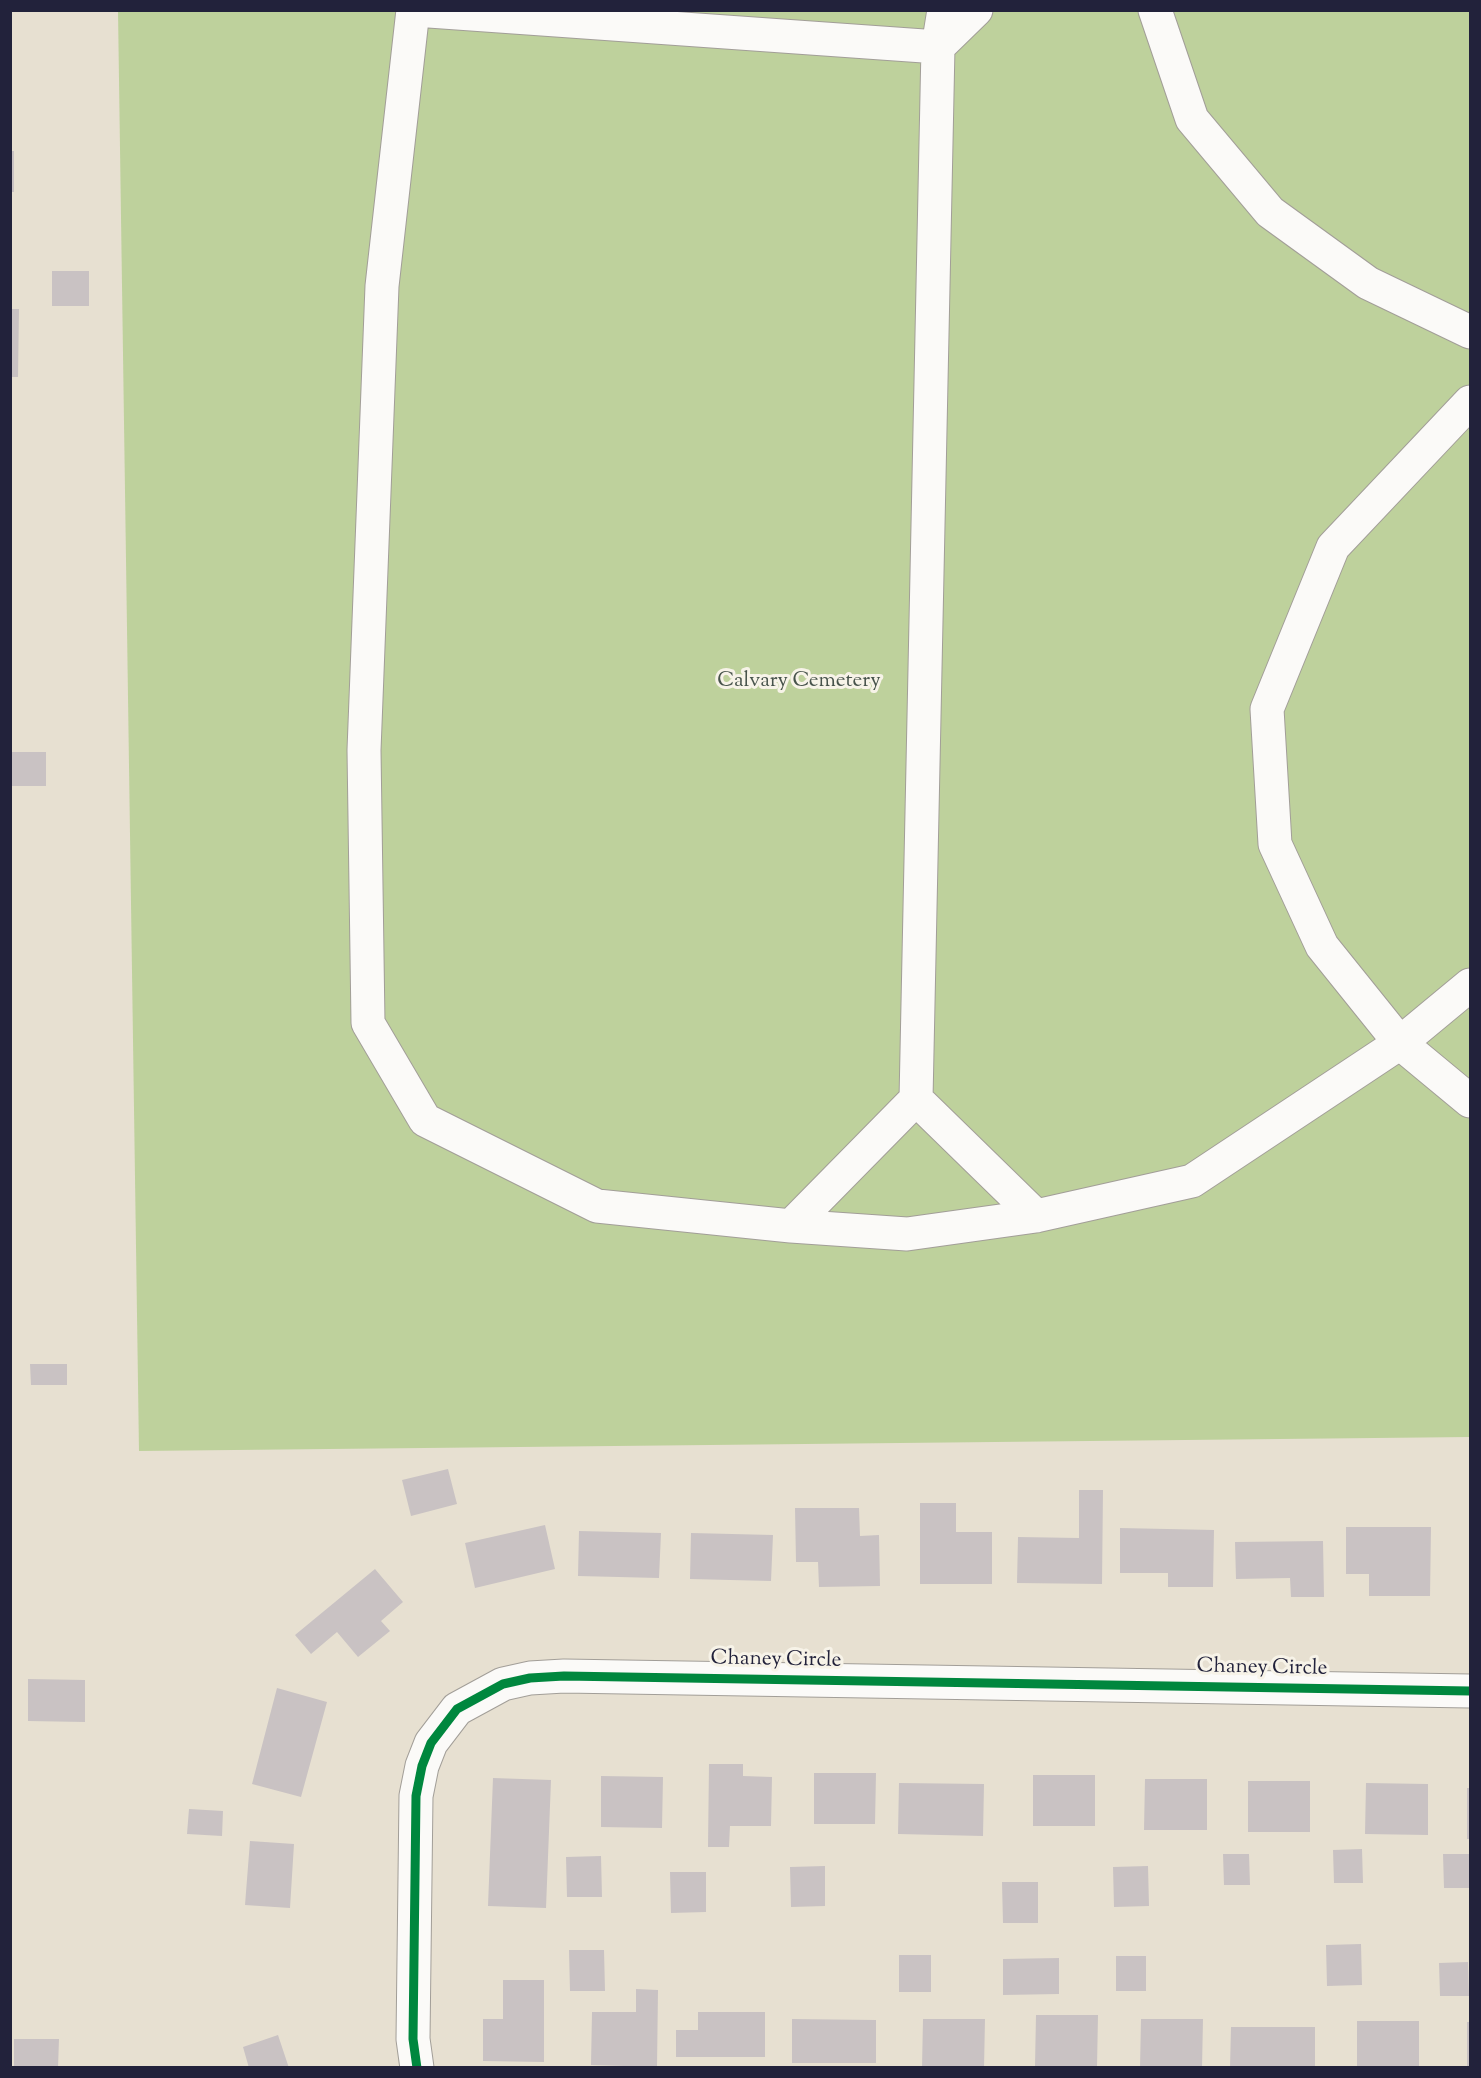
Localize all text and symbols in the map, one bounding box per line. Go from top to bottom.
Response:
park label: Calvary Cemetery [717,669,881,695]
street label: Chaney Circle [710,1647,842,1675]
street label: Chaney Circle [1196,1655,1328,1683]

